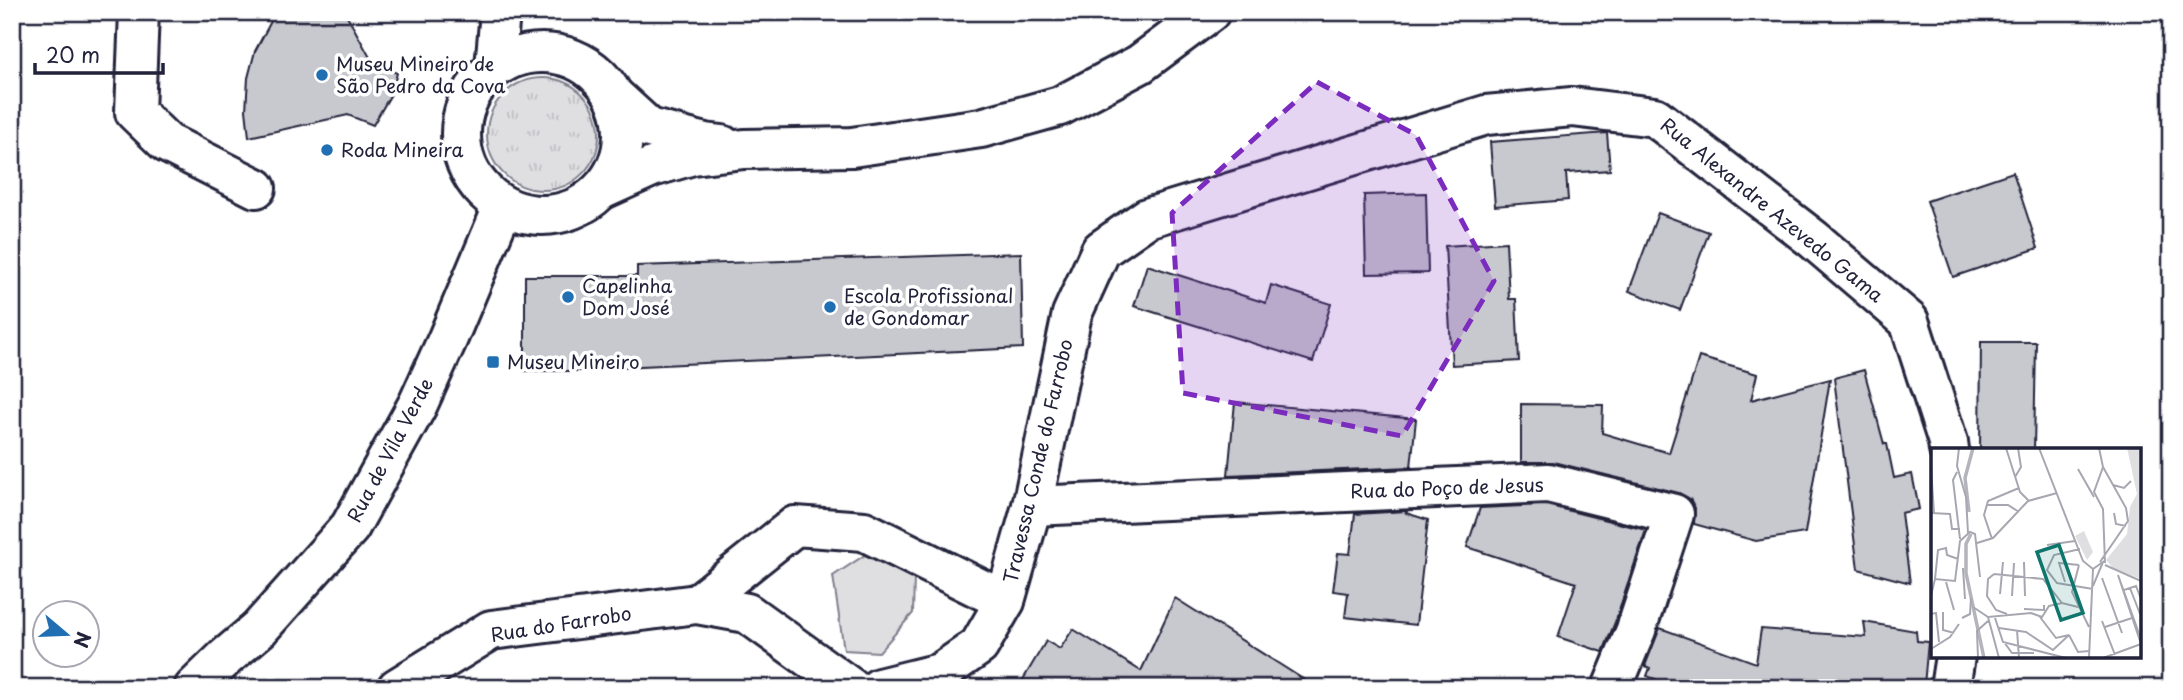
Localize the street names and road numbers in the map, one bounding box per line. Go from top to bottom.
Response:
street label: Rua Alexandre Azevedo Gama [1655,110,1890,308]
street label: Travessa Conde do Farrobo [995,336,1079,585]
street label: Rua de Vila Verde [339,372,439,527]
street label: Rua do Poço de Jesus [1350,470,1544,504]
street label: Rua do Farrobo [488,598,633,648]

